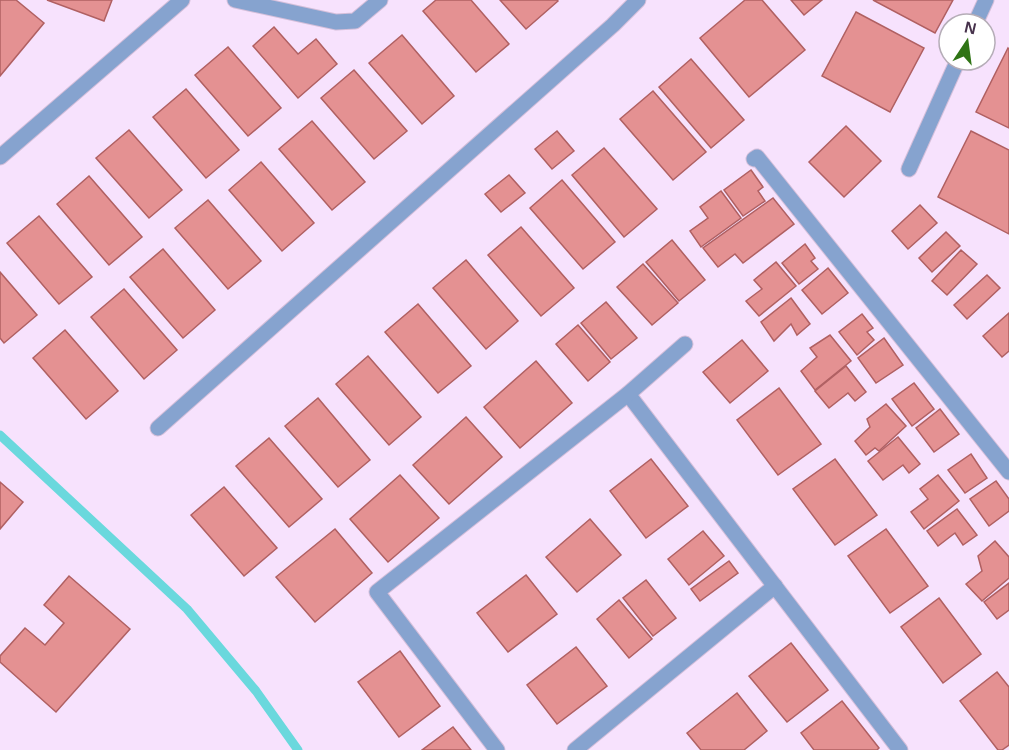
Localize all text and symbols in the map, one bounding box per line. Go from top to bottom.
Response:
north arrow [937,12,997,72]
text: N [963,18,978,37]

